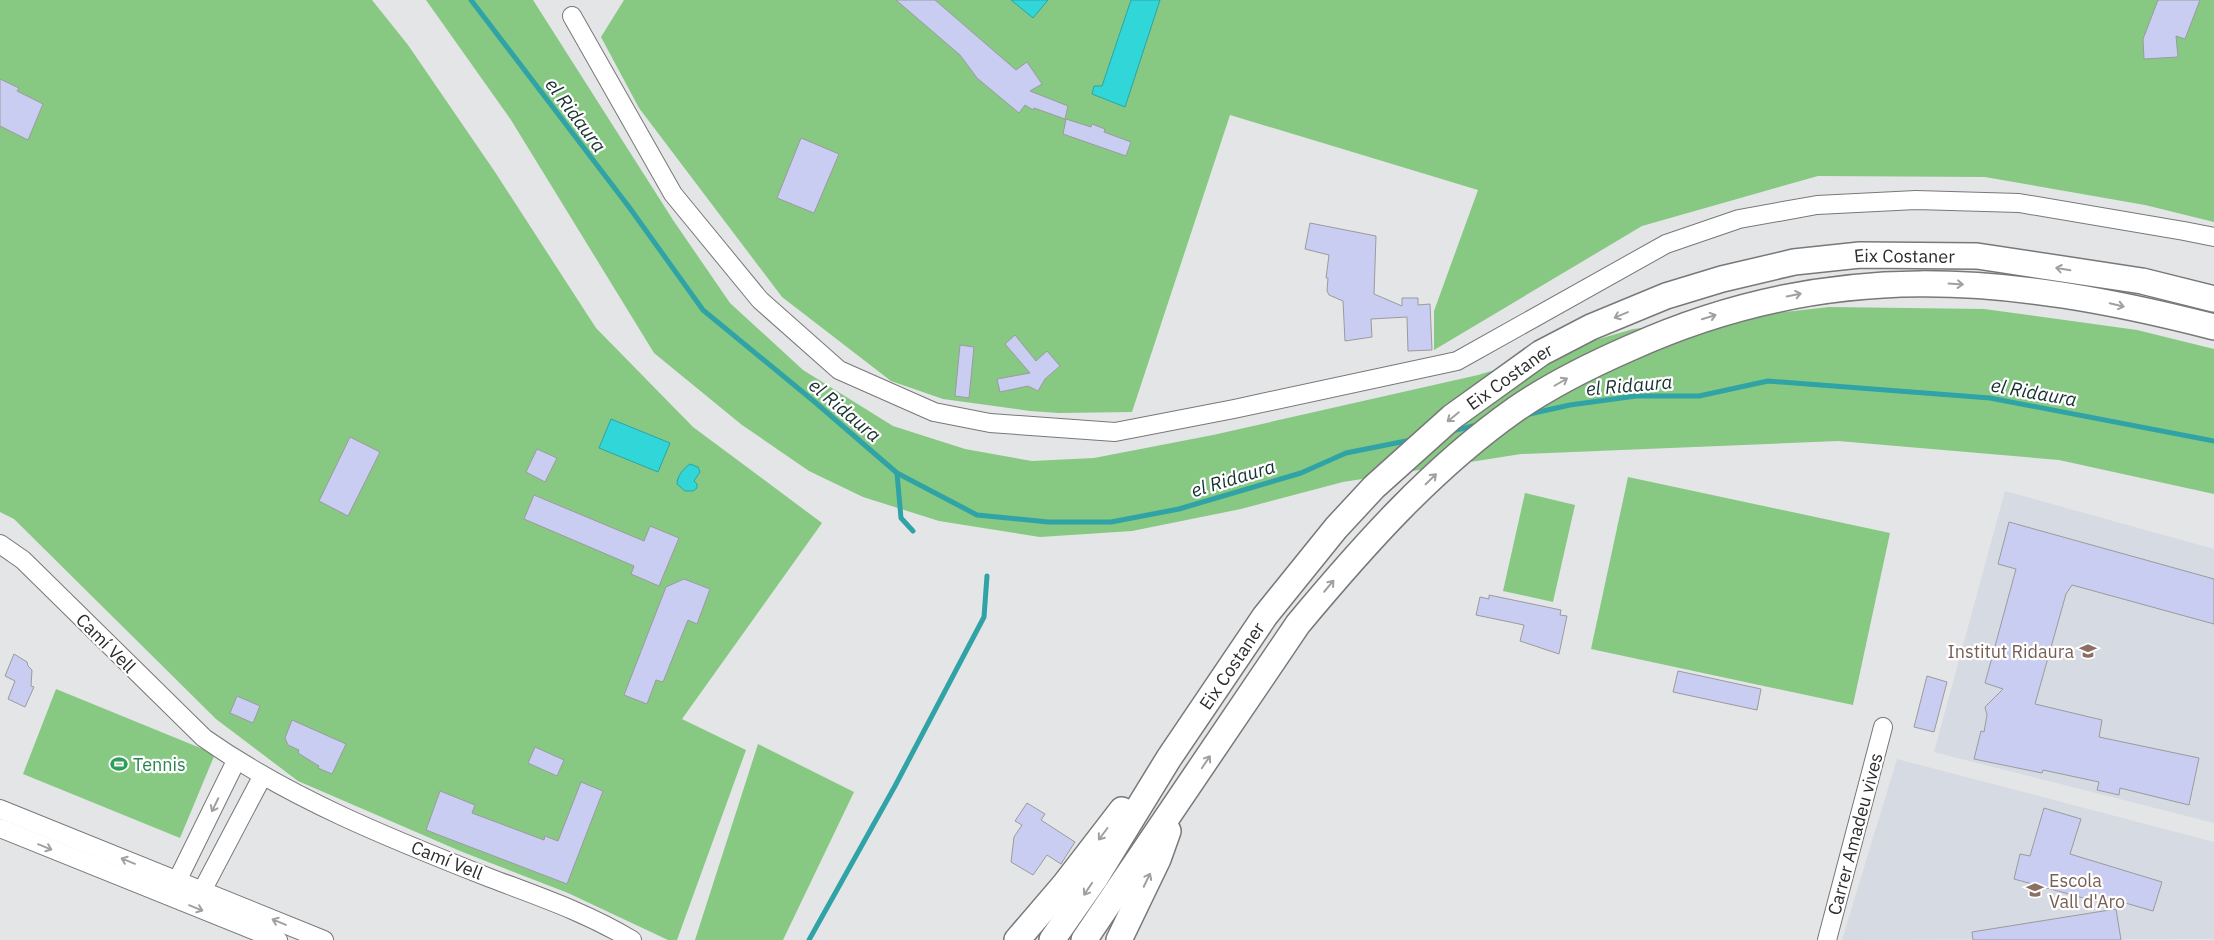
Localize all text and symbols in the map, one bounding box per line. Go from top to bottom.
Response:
water label: el Ridaura [540,73,612,157]
street label: Eix Costaner [1853,243,1955,267]
one-way arrow [2056,264,2072,274]
one-way arrow [1948,279,1964,288]
one-way arrow [1786,290,1802,299]
one-way arrow [2108,301,2124,310]
one-way arrow [1614,310,1629,320]
one-way arrow [1701,311,1717,321]
street label: Eix Costaner [1461,337,1557,415]
water label: el Ridaura [1585,369,1673,401]
water label: el Ridaura [804,373,886,447]
water label: el Ridaura [1989,373,2079,411]
one-way arrow [1553,377,1568,386]
one-way arrow [1446,411,1459,422]
water label: el Ridaura [1188,454,1278,502]
one-way arrow [1425,473,1437,485]
one-way arrow [1324,580,1335,593]
street label: Camí Vell [71,608,141,678]
street label: Eix Costaner [1194,617,1270,714]
place label: Institut Ridaura [1948,640,2074,663]
school or university icon: Institut Ridaura [2078,641,2098,661]
street label: Carrer Amadeu vives [1822,750,1888,918]
place label: Tennis [133,753,186,776]
sports icon: Tennis [109,754,129,774]
one-way arrow [1201,755,1211,769]
one-way arrow [209,797,219,812]
one-way arrow [1097,827,1108,840]
street label: Camí Vell [408,835,486,885]
one-way arrow [37,842,52,852]
one-way arrow [121,856,136,866]
place label: Escola Vall d'Aro [2049,869,2125,913]
one-way arrow [1143,873,1152,888]
school or university icon: Escola Vall d'Aro [2025,880,2045,900]
one-way arrow [1083,881,1093,895]
one-way arrow [188,903,203,913]
one-way arrow [272,916,287,926]

